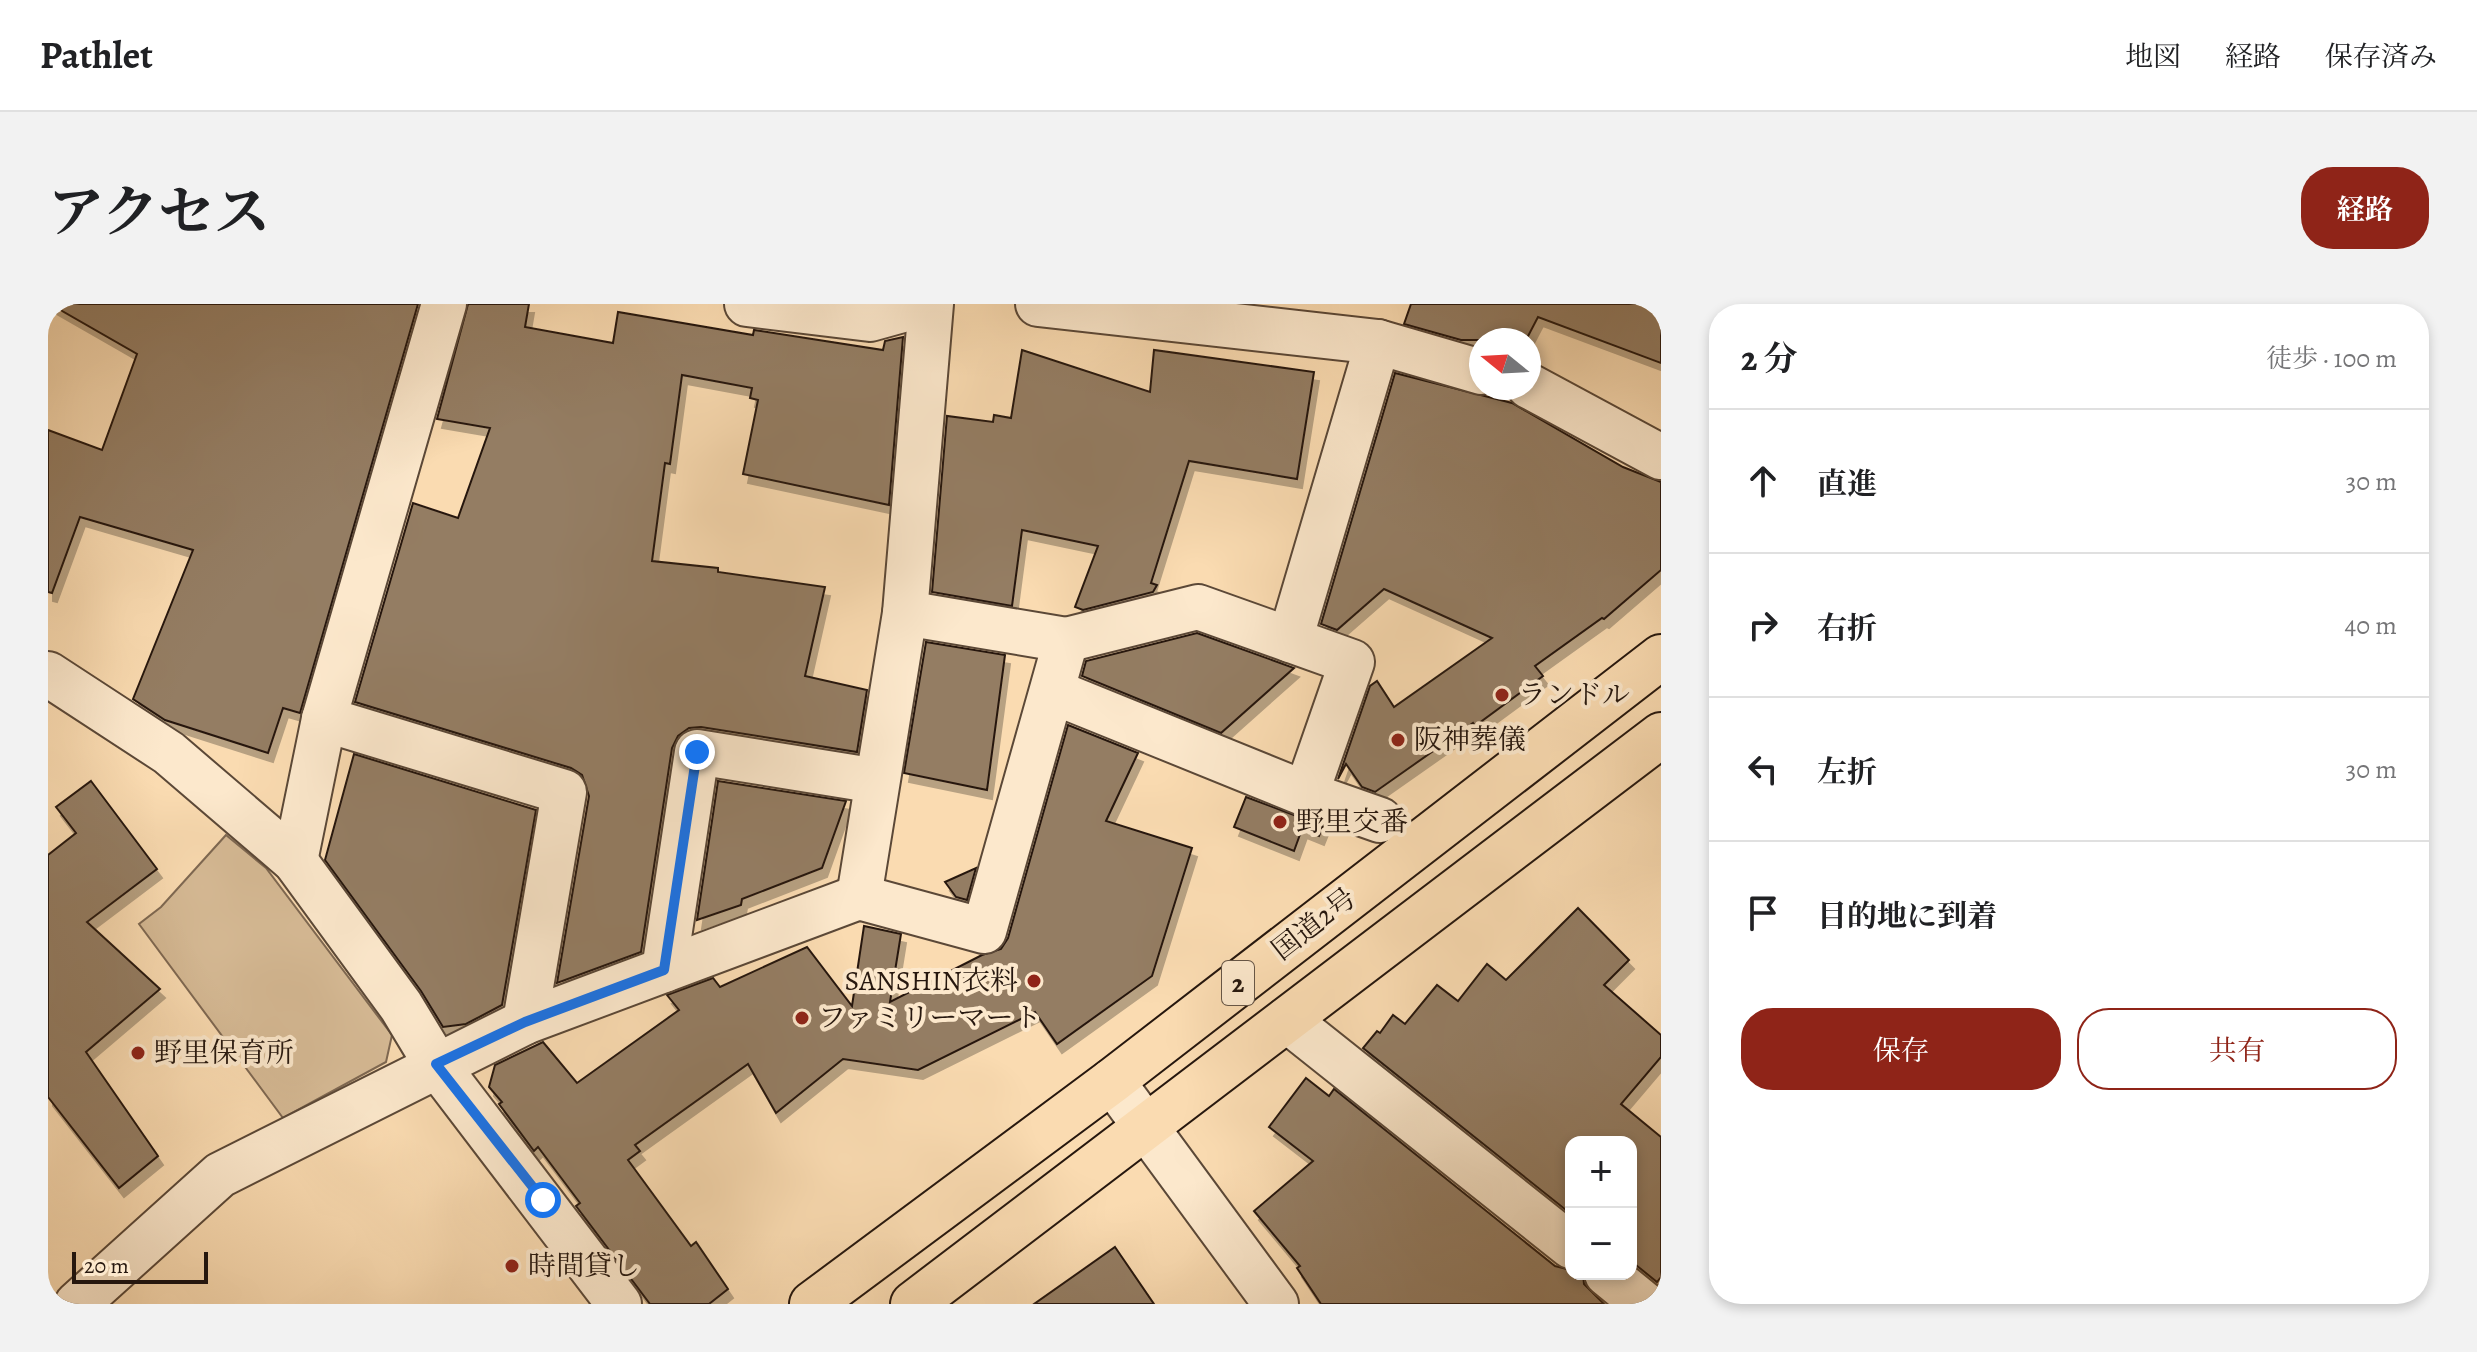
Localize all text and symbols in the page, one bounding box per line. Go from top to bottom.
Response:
text: Pathlet [40,29,153,81]
text: 地図 [2125,38,2181,76]
text: 経路 [2225,38,2281,76]
text: 保存済み [2325,38,2437,76]
button: 経路 [2301,167,2429,249]
text: アクセス [48,174,270,250]
north arrow [1469,328,1541,400]
text: 2 分 [1741,335,1797,382]
text: 徒歩 · 100 m [2266,341,2397,376]
icon: ahead [1741,459,1785,503]
text: 直進 [1817,464,1877,504]
text: 30 m [2346,464,2397,499]
icon: right [1741,603,1785,647]
text: 右折 [1817,608,1877,648]
text: 40 m [2345,608,2397,643]
place label: ランドル [1518,676,1630,714]
marker: ランドル [1493,686,1511,704]
place label: 阪神葬儀 [1414,721,1526,759]
marker: 阪神葬儀 [1389,731,1407,749]
route end [679,734,715,770]
icon: left [1741,747,1785,791]
text: 左折 [1817,752,1877,792]
text: 30 m [2346,752,2397,787]
place label: 野里交番 [1296,803,1408,841]
marker: 野里交番 [1271,813,1289,831]
street label: 国道2号 [1264,879,1364,969]
icon: arrive [1741,891,1785,935]
text: 目的地に到着 [1817,896,1997,936]
road number: 2 [1222,961,1254,1005]
place label: SANSHIN衣料 [844,962,1018,1000]
marker: SANSHIN衣料 [1025,972,1043,990]
place label: ファミリーマート [818,999,1041,1037]
button: 保存 [1741,1008,2061,1090]
button: 共有 [2077,1008,2397,1090]
marker: ファミリーマート [793,1009,811,1027]
place label: 野里保育所 [154,1034,294,1072]
marker: 野里保育所 [129,1044,147,1062]
map controls [1565,1136,1637,1280]
button: + [1565,1136,1637,1208]
route start [525,1182,561,1218]
button: − [1565,1208,1637,1280]
place label: 時間貸し [528,1247,640,1285]
scale bar [72,1248,208,1284]
text: 20 m [84,1251,129,1281]
marker: 時間貸し [503,1257,521,1275]

